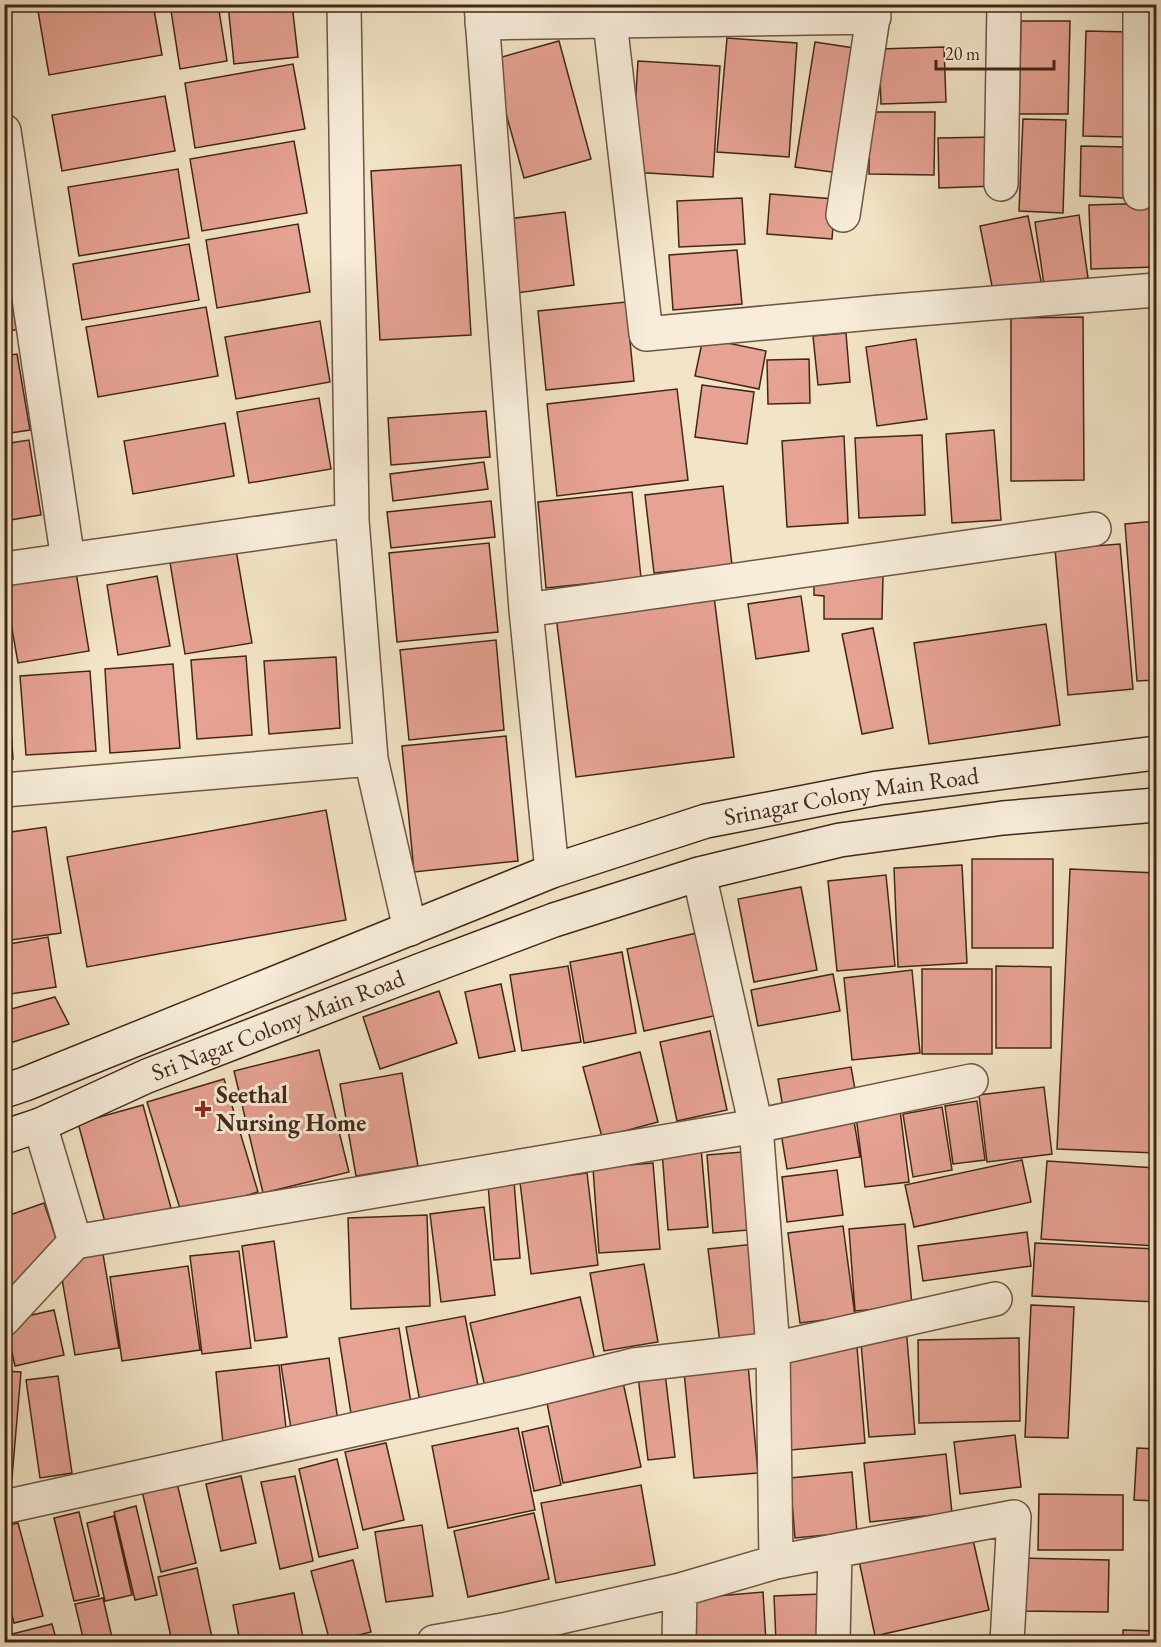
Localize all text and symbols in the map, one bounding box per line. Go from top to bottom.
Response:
scale bar [936,33,1054,71]
text: 20 m [945,42,980,65]
street label: Srinagar Colony Main Road [721,759,981,832]
street label: Sri Nagar Colony Main Road [147,962,410,1088]
place label: Seethal Nursing Home [216,1079,366,1139]
marker: Seethal Nursing Home [194,1100,212,1118]

